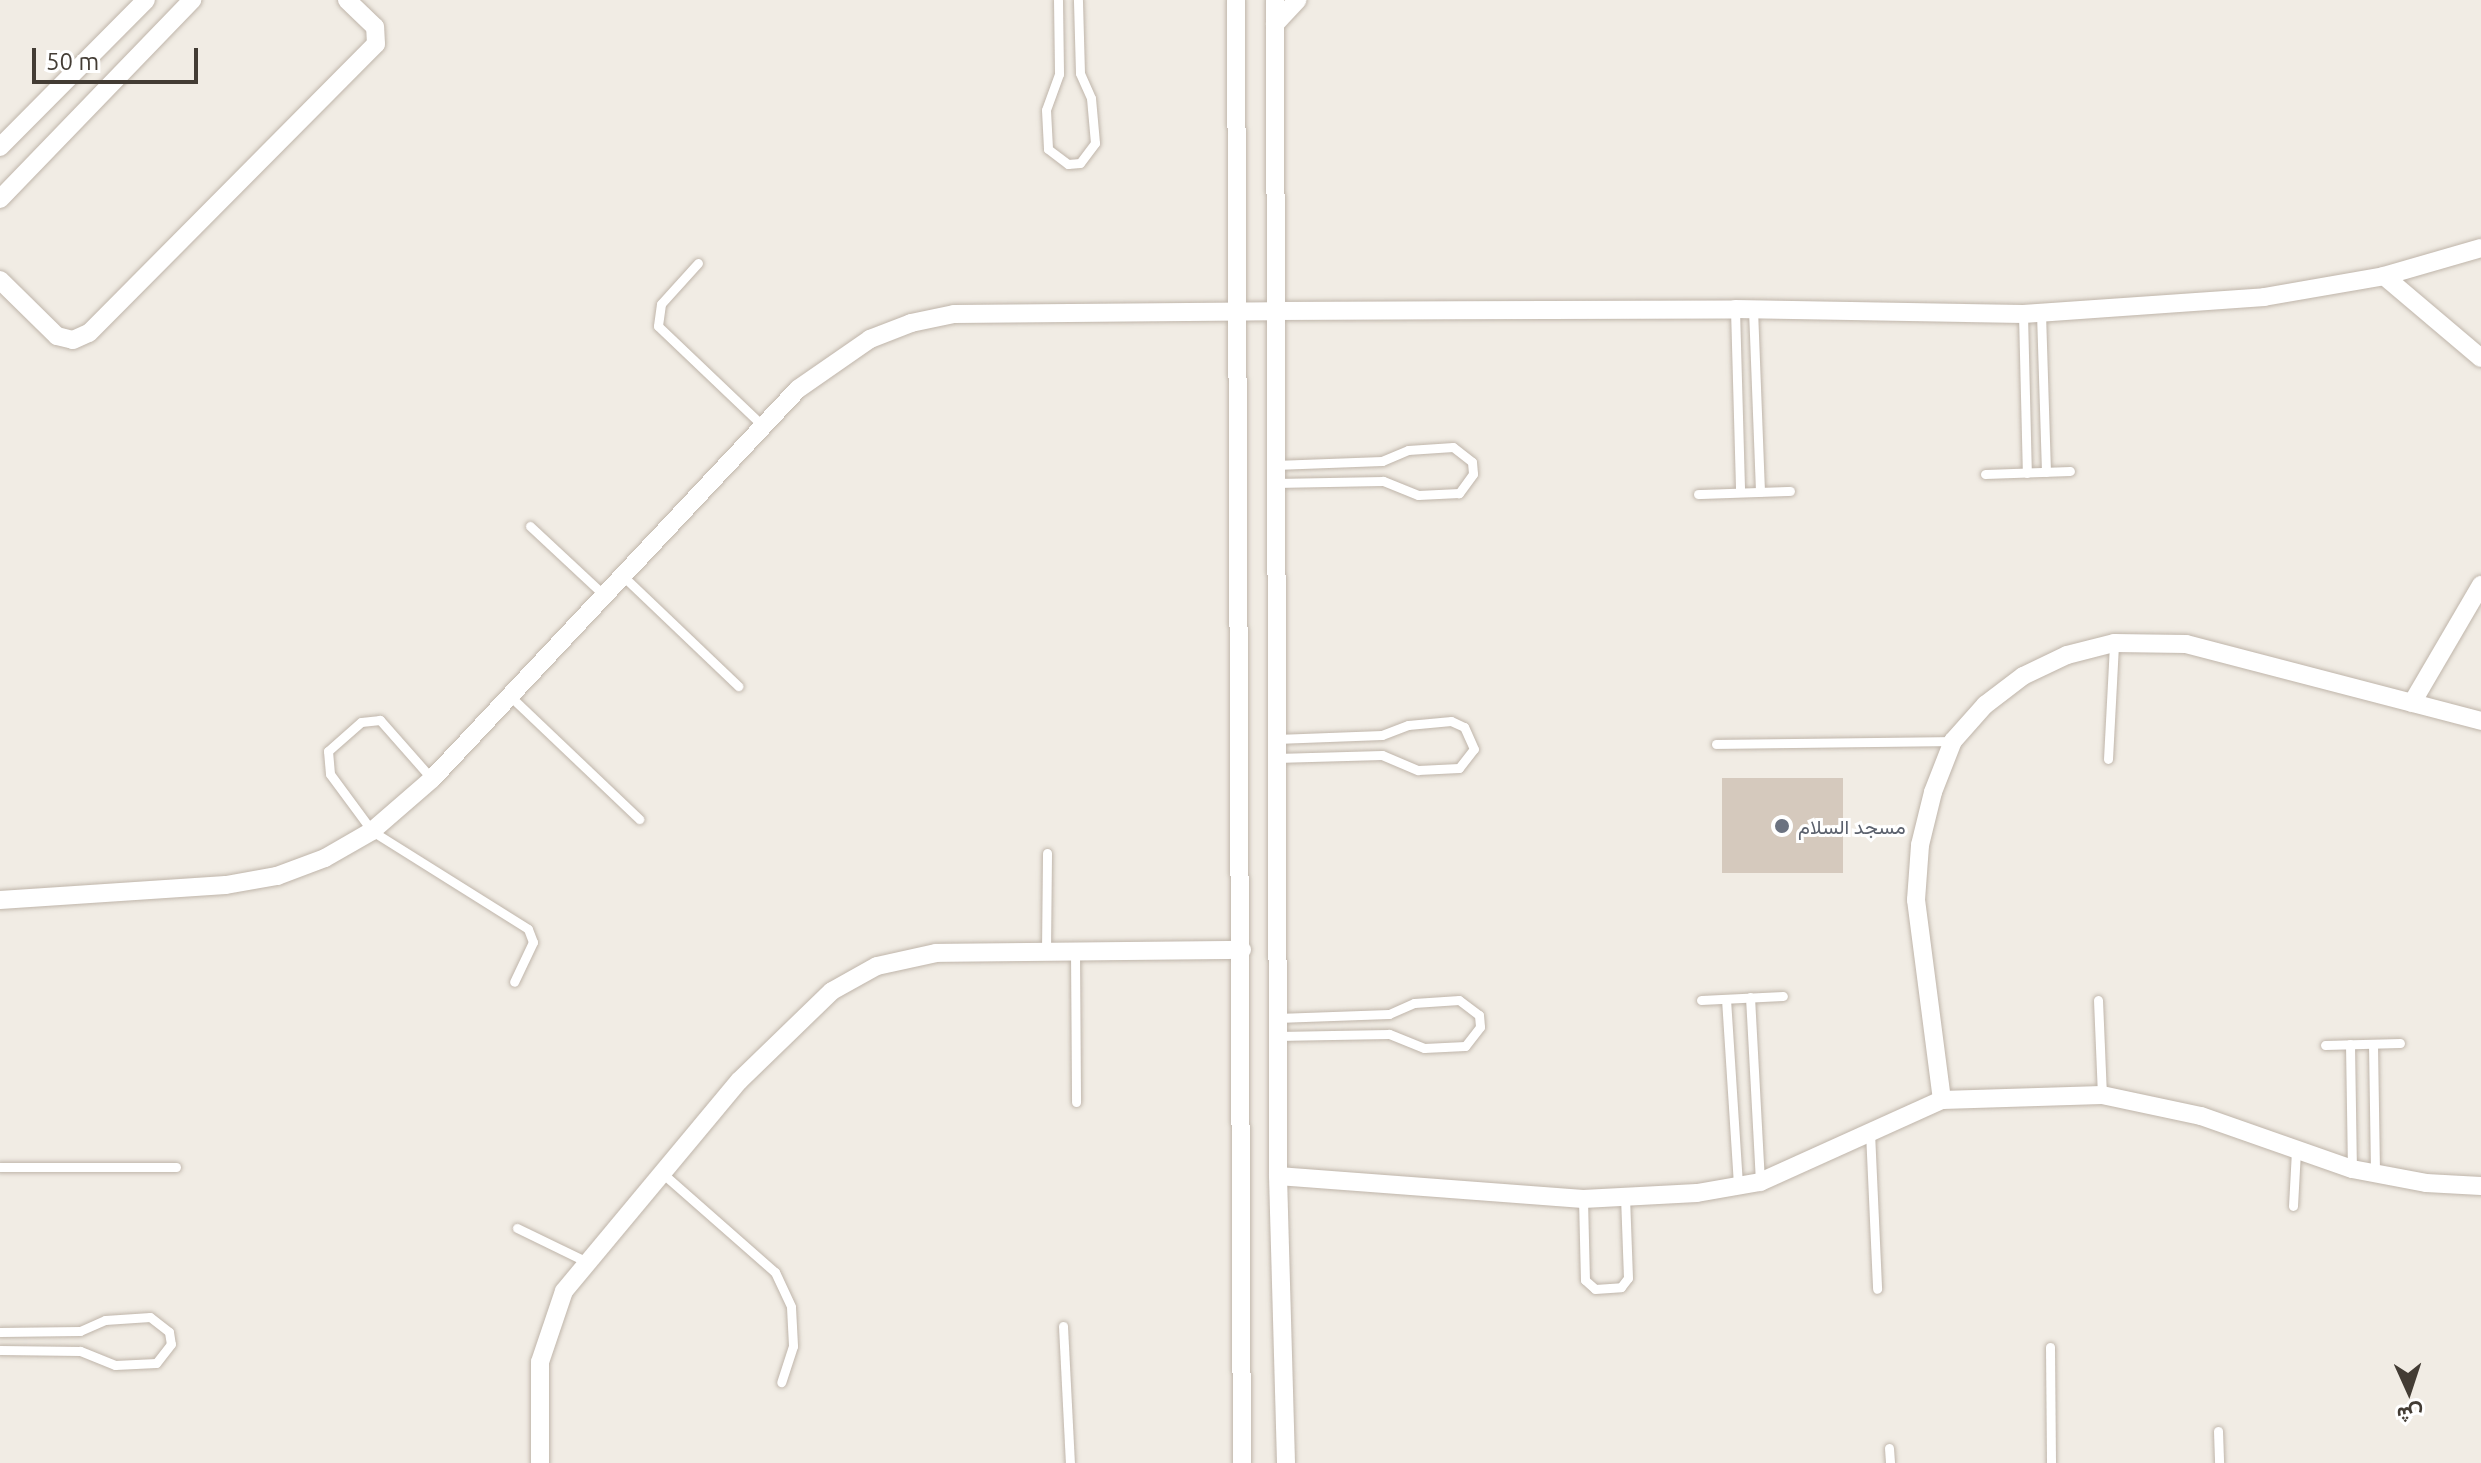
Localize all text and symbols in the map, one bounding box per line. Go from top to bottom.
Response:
scale bar [36,32,202,82]
text: 50 m [46,48,99,75]
place label: مسجد السلام [1798,814,1906,838]
marker: مسجد السلام [1773,817,1791,835]
north arrow [2369,1351,2449,1431]
text: ش [2396,1402,2424,1429]

